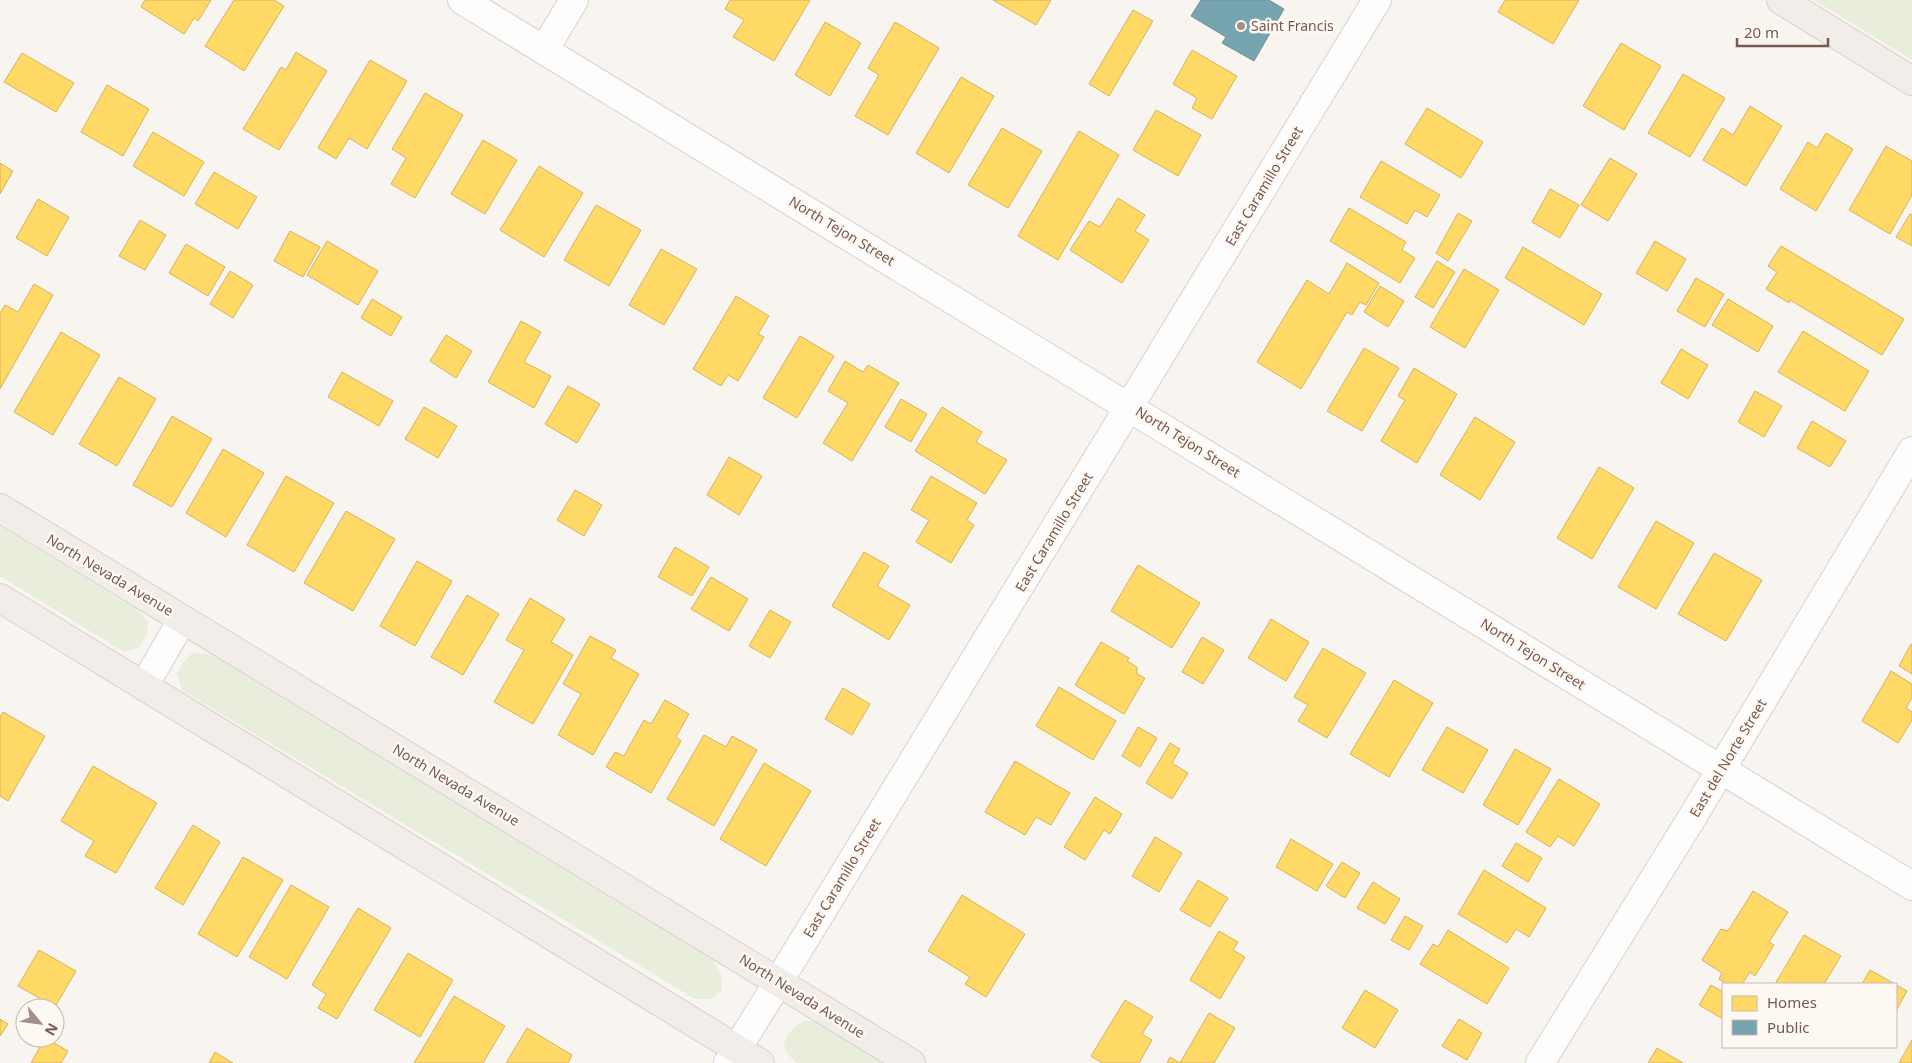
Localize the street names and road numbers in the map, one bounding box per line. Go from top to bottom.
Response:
street label: East Caramillo Street [1220,122,1307,249]
street label: North Tejon Street [786,191,899,270]
street label: North Tejon Street [1132,402,1244,482]
street label: East Caramillo Street [1010,468,1097,595]
street label: North Nevada Avenue [43,529,177,620]
street label: North Tejon Street [1477,614,1589,694]
street label: East del Norte Street [1685,695,1771,821]
street label: North Nevada Avenue [389,739,523,830]
street label: East Caramillo Street [798,814,885,941]
street label: North Nevada Avenue [736,949,869,1042]

